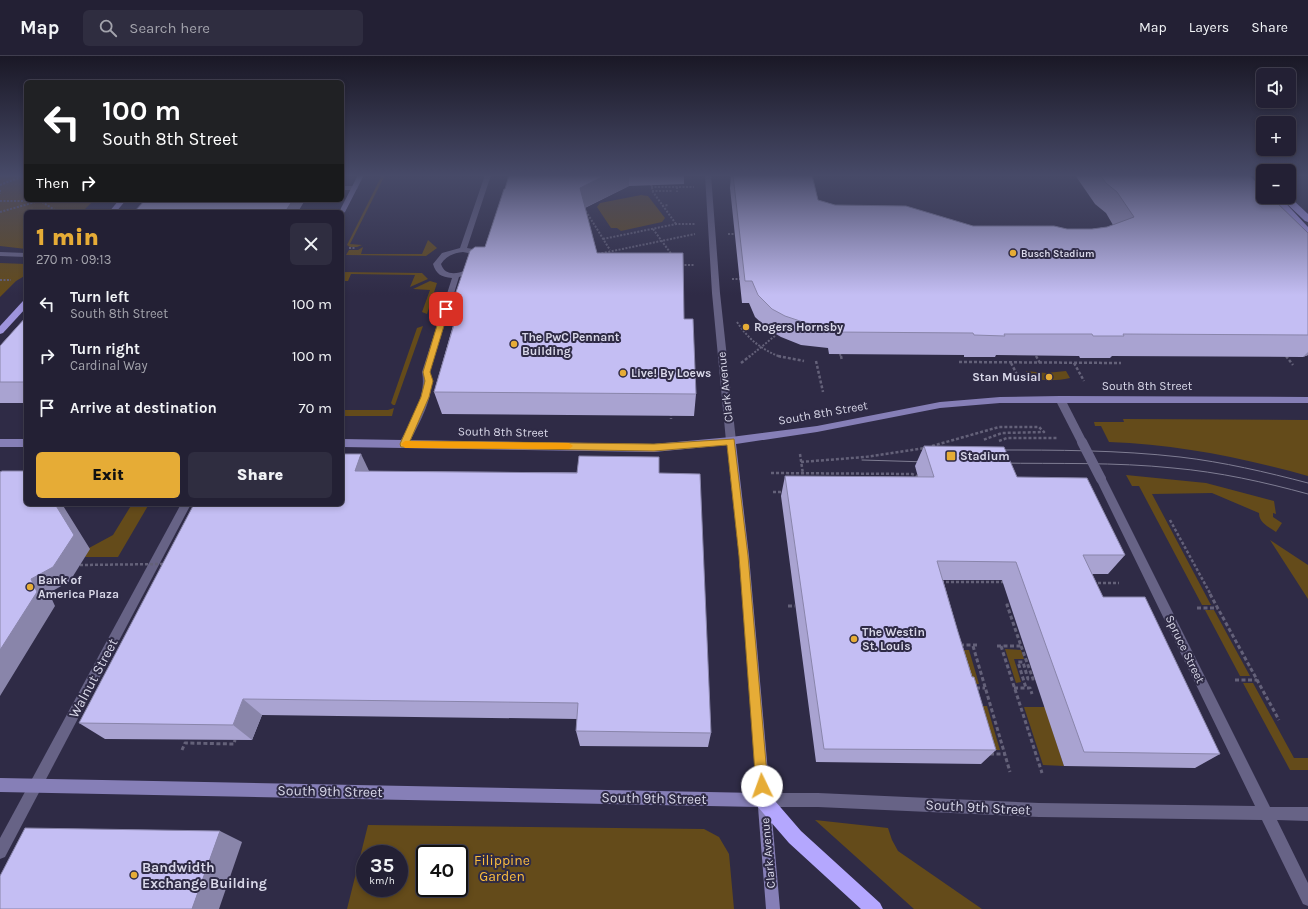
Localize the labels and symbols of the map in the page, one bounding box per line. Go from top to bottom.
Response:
marker: Busch Stadium [1008,248,1018,258]
place label: Busch Stadium [1021,248,1094,260]
pin [429,292,463,326]
place label: Rogers Hornsby [754,320,843,334]
marker: Rogers Hornsby [741,322,751,332]
place label: The PwC Pennant Building [522,330,620,358]
marker: The PwC Pennant Building [509,339,519,349]
street label: Clark Avenue [714,351,736,423]
place label: Live! By Loews [631,366,711,380]
marker: Live! By Loews [618,368,628,378]
place label: Stan Musial [972,370,1041,384]
marker: Stan Musial [1044,372,1054,382]
street label: South 8th Street [1102,379,1193,393]
street label: South 8th Street [777,398,869,428]
street label: South 8th Street [458,424,549,440]
place label: Stadium [960,449,1010,463]
marker: Stadium [945,450,957,462]
place label: Bank of America Plaza [38,573,119,601]
marker: Bank of America Plaza [25,582,35,592]
street label: Spruce Street [1162,613,1208,686]
place label: The Westin St. Louis [862,625,925,653]
marker: The Westin St. Louis [849,634,859,644]
street label: Walnut Street [65,636,122,721]
position arrow [741,765,783,807]
street label: South 9th Street [277,782,383,801]
street label: South 9th Street [601,789,707,808]
street label: South 9th Street [925,796,1031,819]
street label: Clark Avenue [758,817,778,889]
speed limit sign: 40 [416,845,468,897]
park label: Filippine Garden [474,852,530,885]
place label: Bandwidth Exchange Building [142,859,267,892]
marker: Bandwidth Exchange Building [129,870,139,880]

